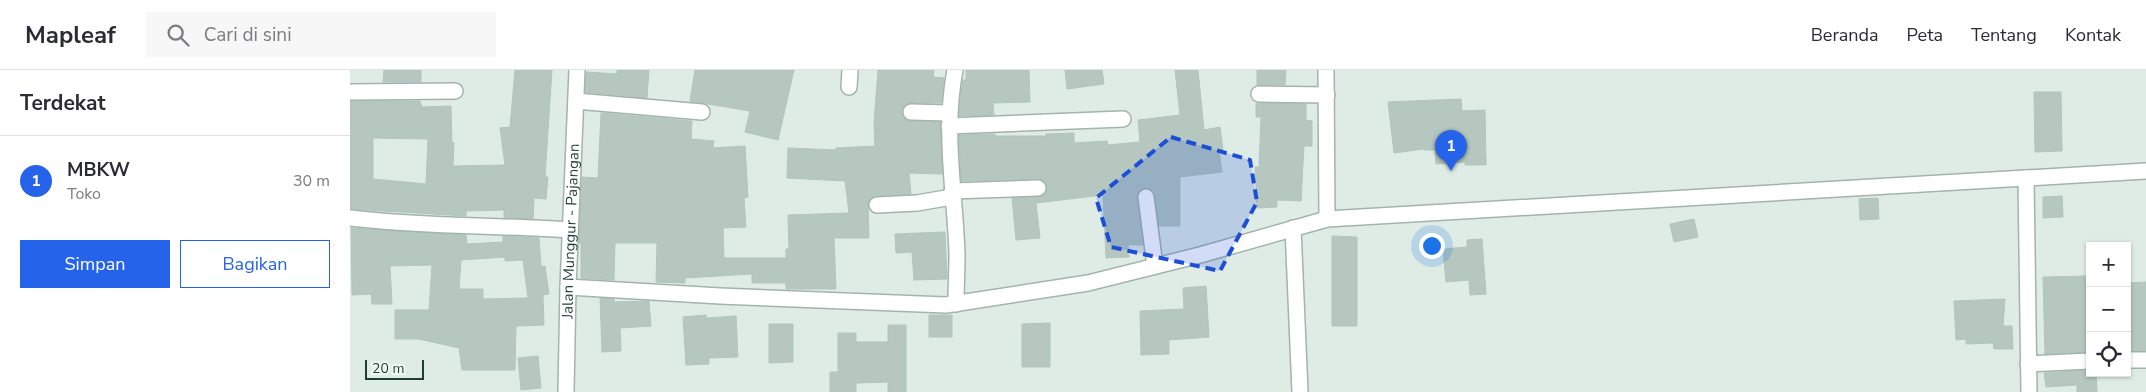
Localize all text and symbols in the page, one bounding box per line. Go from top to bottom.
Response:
search box [146,12,496,57]
text: Mapleaf [25,19,116,51]
icon: search [164,21,192,49]
text: Cari di sini [204,22,292,48]
text: Beranda [1811,23,1879,47]
text: Peta [1907,23,1943,47]
text: Tentang [1971,23,2037,47]
text: Kontak [2065,23,2121,47]
text: Terdekat [20,89,106,117]
pin: 1 [1435,130,1467,171]
street label: Jalan Munggur - Pajangan [557,143,584,320]
text: MBKW [67,157,130,183]
text: 1 [31,170,41,192]
text: 30 m [293,170,330,192]
text: Toko [67,183,101,205]
your location [1419,233,1445,259]
button: Simpan [20,240,170,288]
button: Bagikan [180,240,330,288]
map controls [2086,242,2131,377]
button: + [2086,242,2131,287]
button: − [2086,287,2131,332]
button: locate [2086,332,2131,377]
scale bar [365,357,424,380]
text: 20 m [372,359,404,378]

